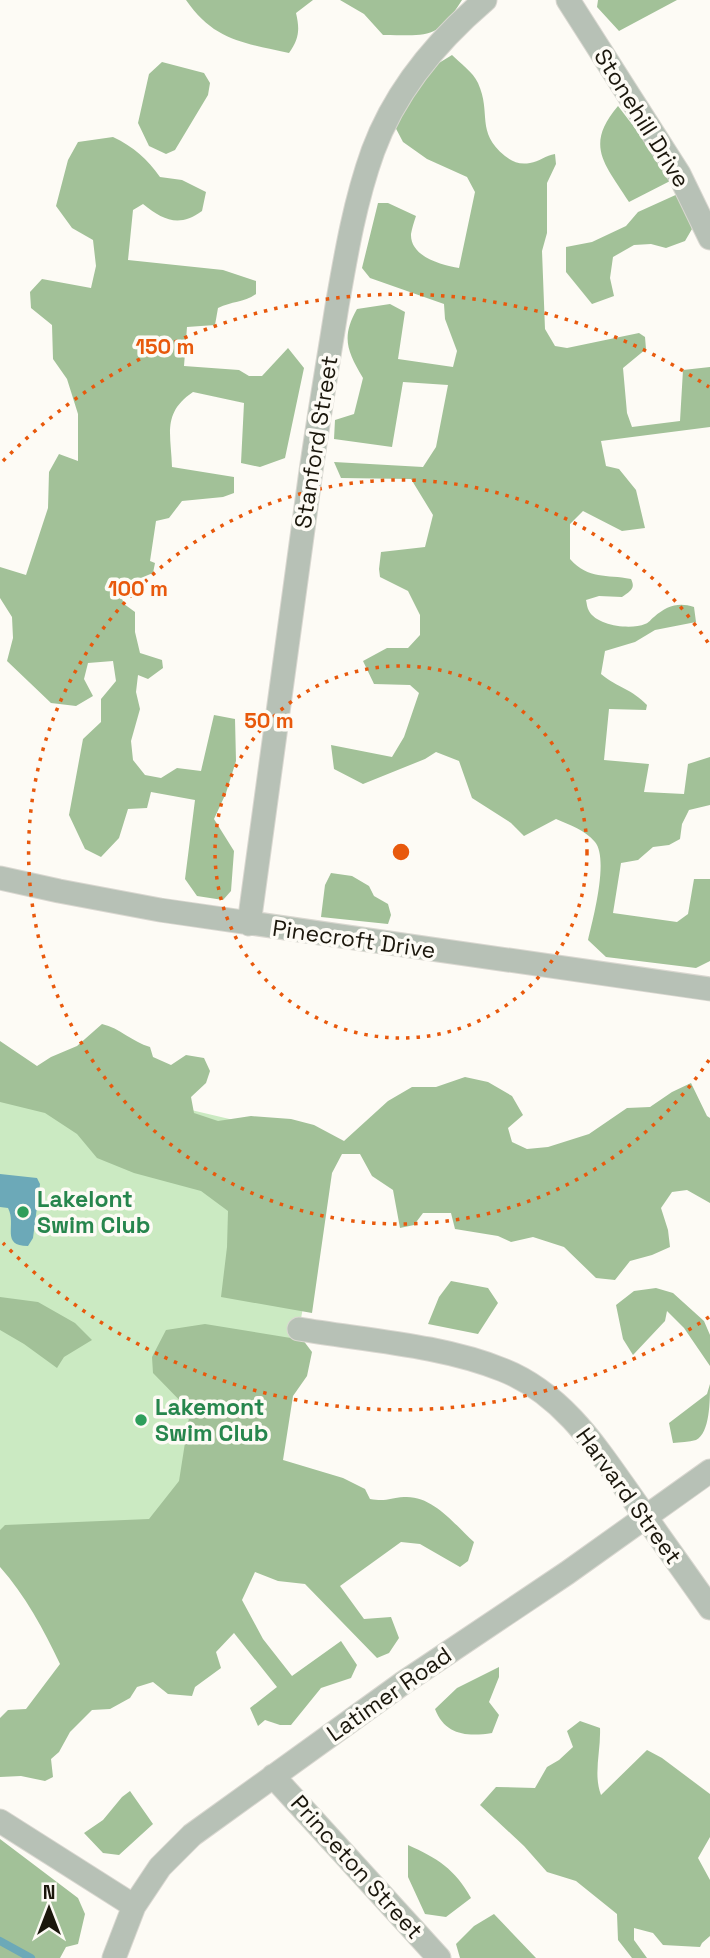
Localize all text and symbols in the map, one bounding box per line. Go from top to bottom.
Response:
street label: Stonehill Drive [587,43,697,193]
text: 150 m [136,333,194,360]
street label: Stanford Street [288,353,344,531]
text: 100 m [108,575,168,602]
text: 50 m [244,707,294,734]
centre of rings [389,840,413,864]
street label: Pinecroft Drive [271,913,437,965]
place label: Lakelont Swim Club [37,1184,150,1240]
marker: Lakelont Swim Club [15,1204,31,1220]
place label: Lakemont Swim Club [155,1392,268,1448]
marker: Lakemont Swim Club [133,1412,149,1428]
street label: Harvard Street [569,1422,689,1570]
street label: Latimer Road [321,1640,457,1748]
street label: Princeton Street [284,1789,430,1945]
north arrow [14,1874,84,1944]
text: N [43,1880,55,1905]

